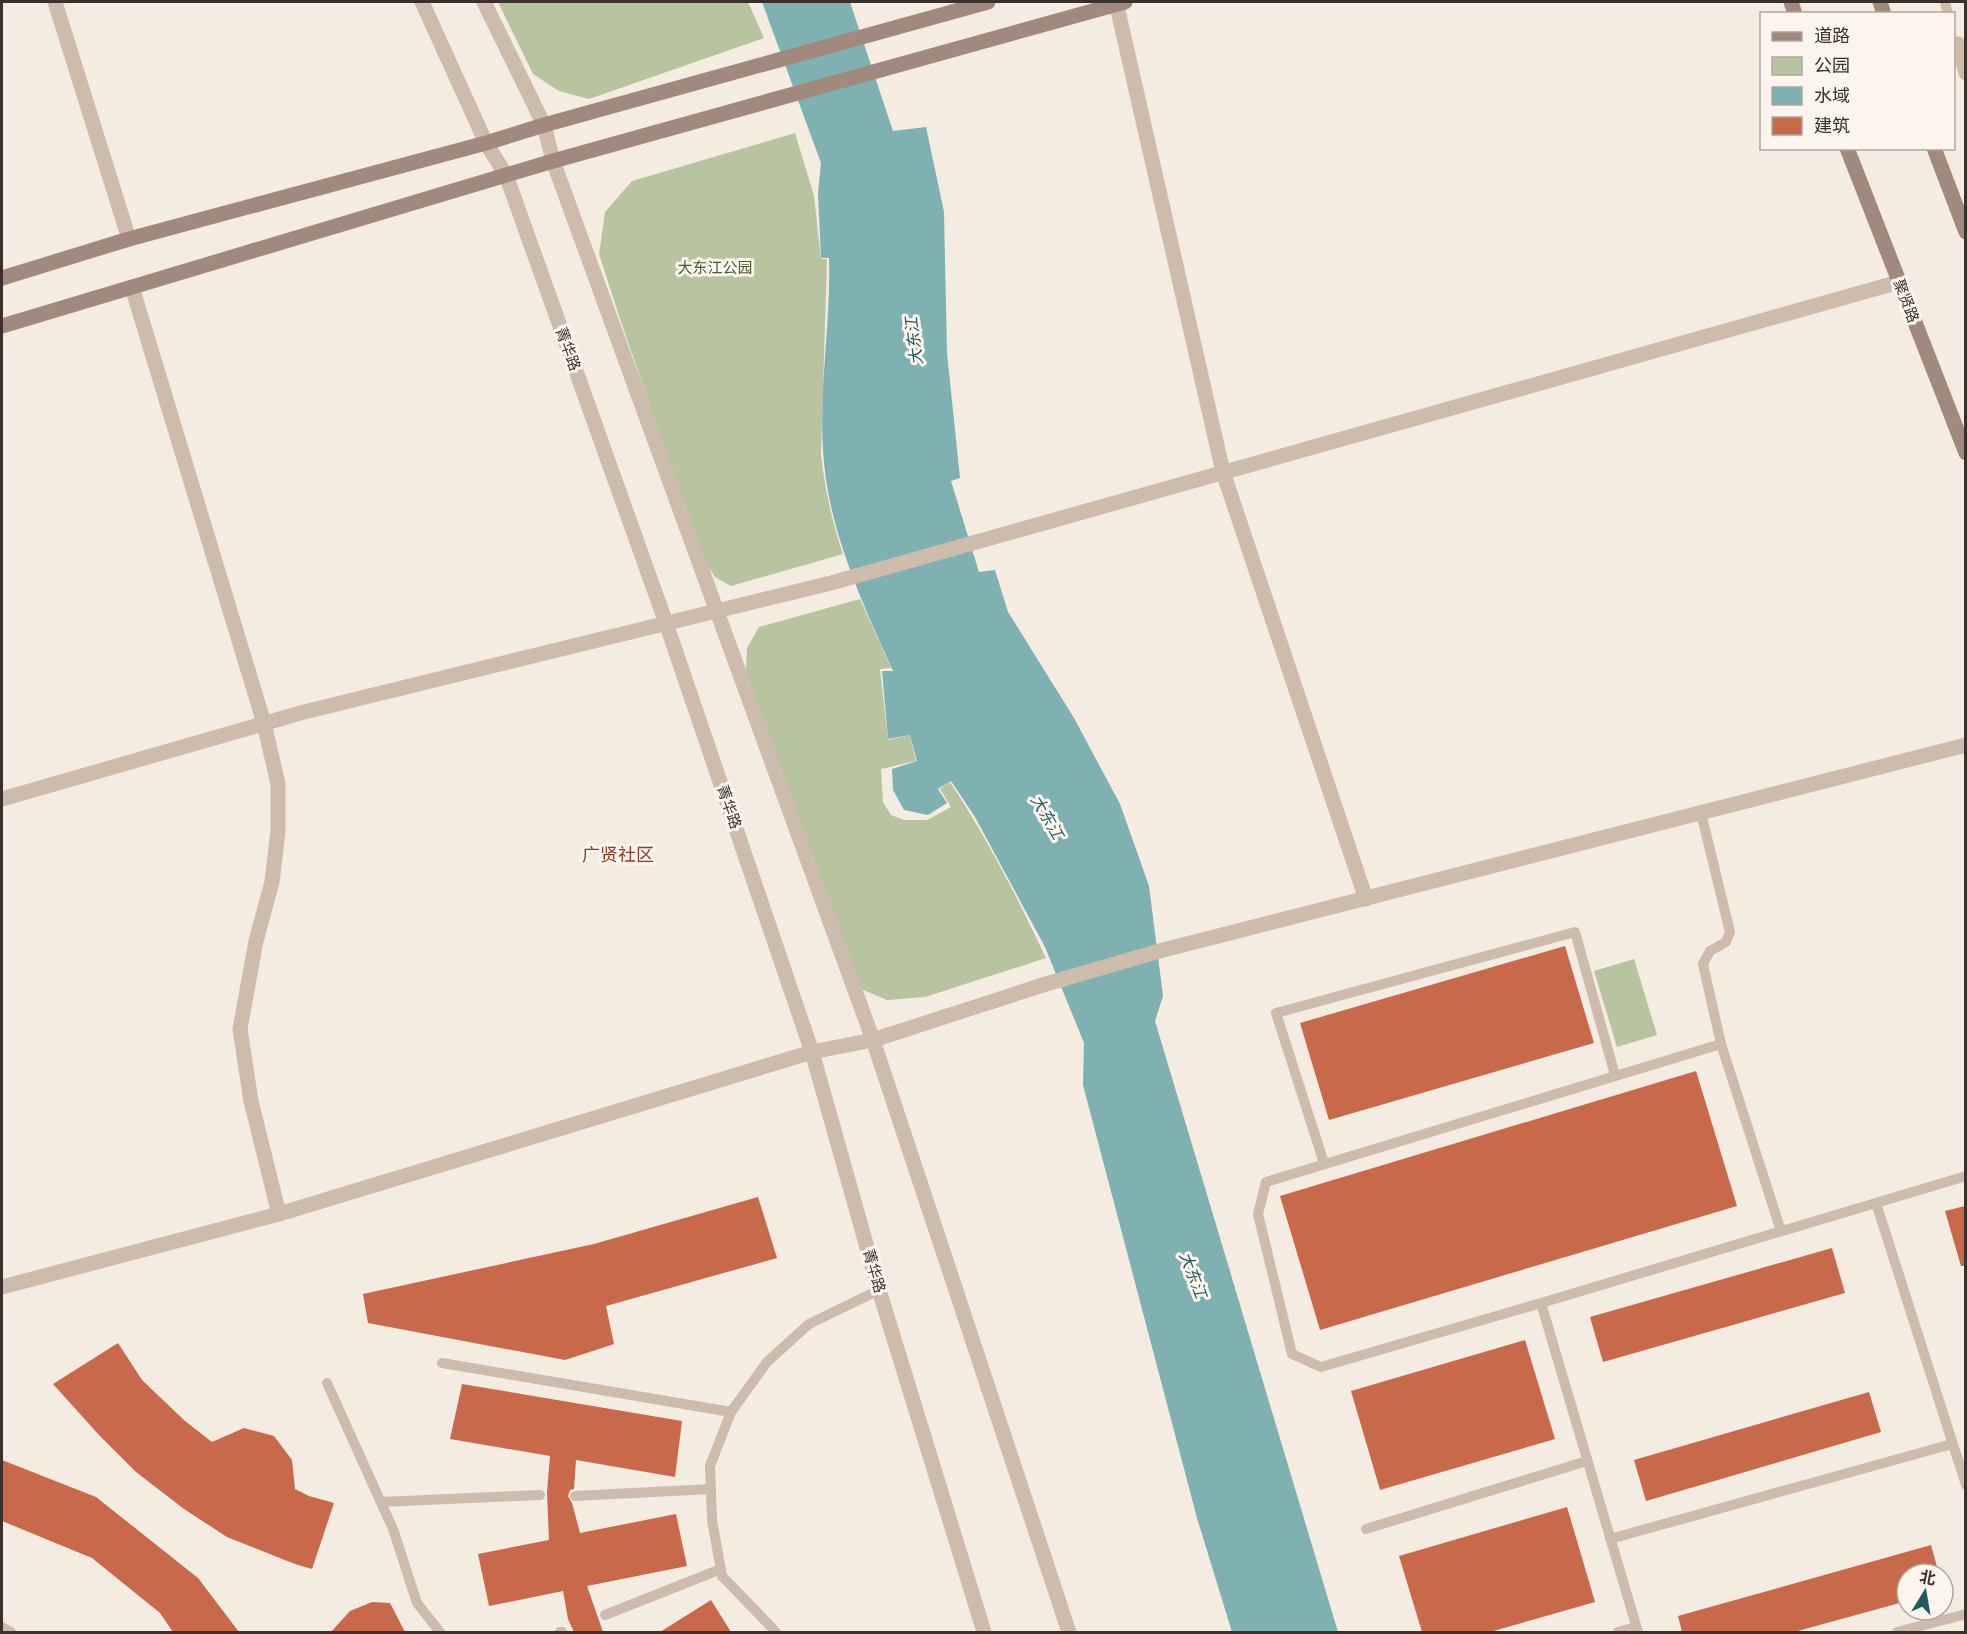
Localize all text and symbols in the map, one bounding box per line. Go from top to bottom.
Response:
legend [1760,12,1955,150]
text: 道路 [1814,24,1850,48]
text: 公园 [1814,54,1850,78]
text: 水域 [1814,84,1850,108]
text: 建筑 [1814,114,1850,138]
park label: 大东江公园 [677,258,753,278]
street label: 聚贤路 [1889,276,1923,326]
water label: 大东江 [900,314,927,366]
street label: 菁华路 [551,324,585,374]
street label: 菁华路 [712,782,746,832]
water label: 大东江 [1026,791,1069,845]
district label: 广贤社区 [582,843,654,867]
street label: 菁华路 [858,1247,890,1295]
water label: 大东江 [1175,1249,1212,1303]
north arrow [1895,1562,1955,1622]
text: 北 [1918,1566,1938,1590]

